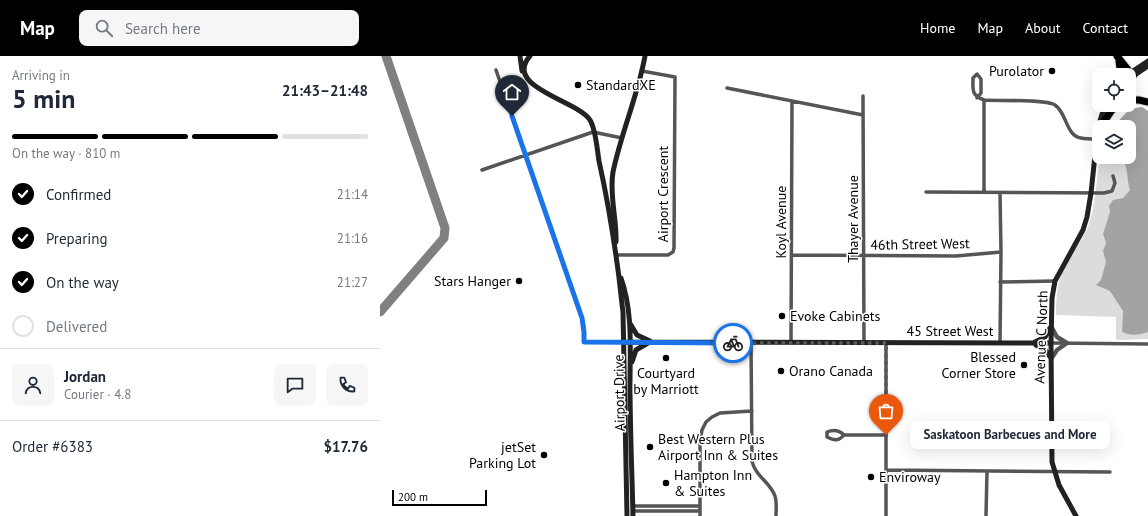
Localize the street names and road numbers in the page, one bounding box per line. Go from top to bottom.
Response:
street label: Airport Crescent [654,146,672,242]
street label: Thayer Avenue [844,175,862,263]
street label: Koyl Avenue [772,186,790,258]
street label: 46th Street West [870,234,970,254]
street label: Avenue C North [1030,290,1052,384]
street label: 45 Street West [907,322,994,340]
street label: Airport Drive [609,354,629,432]

